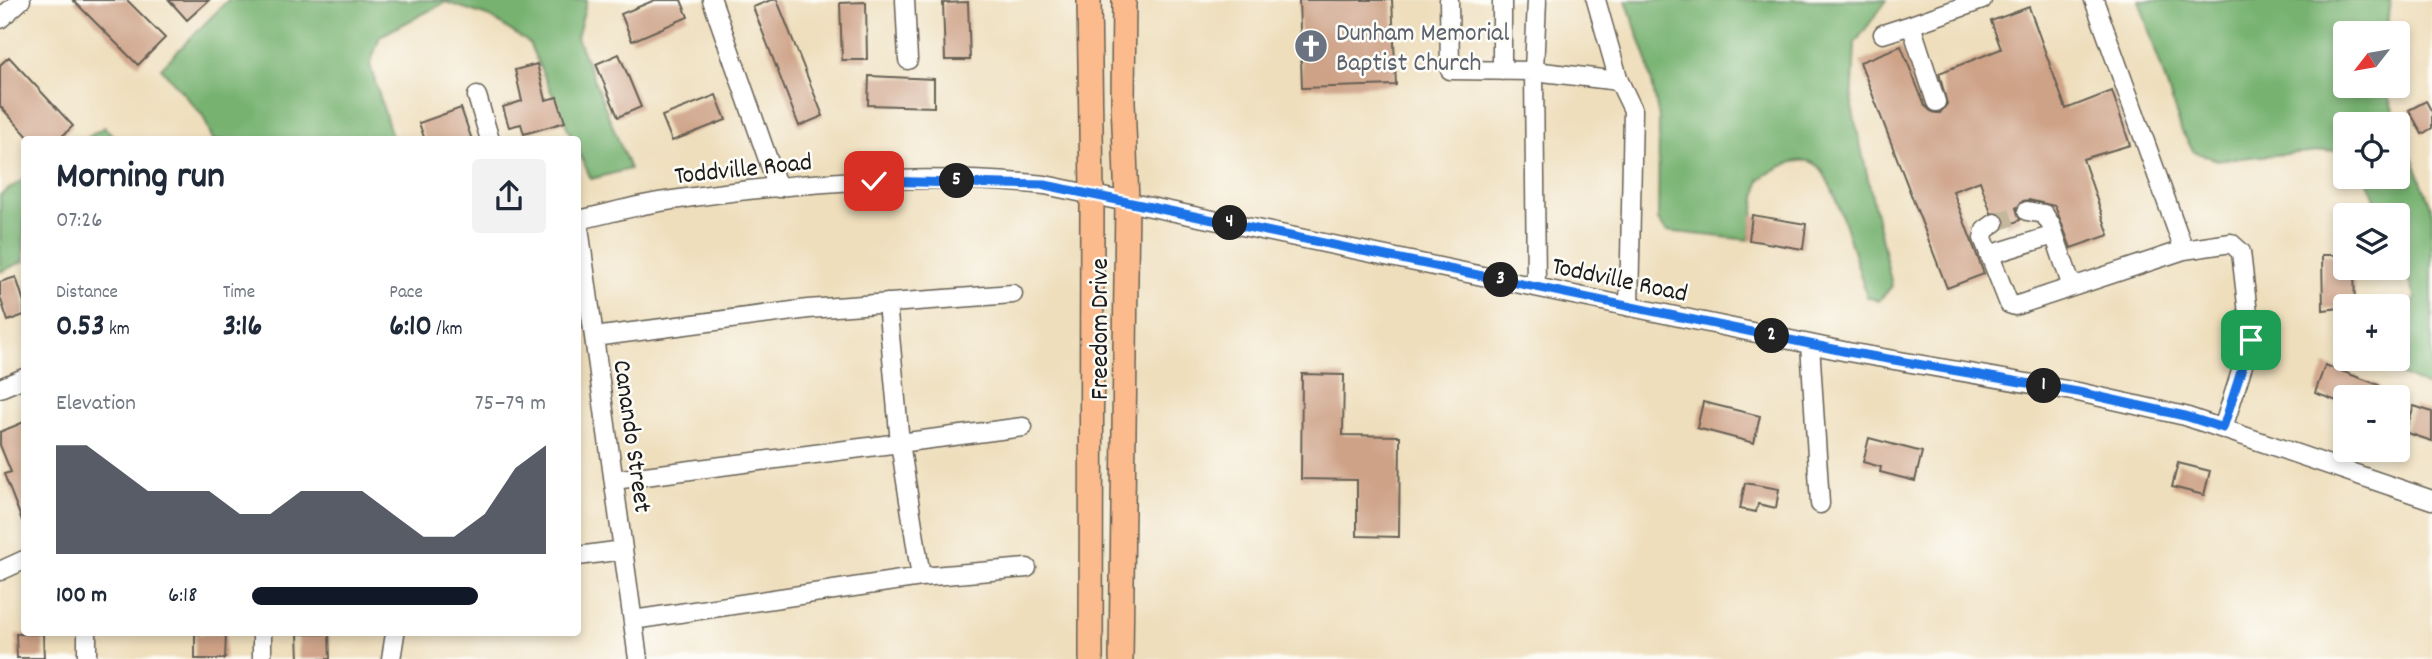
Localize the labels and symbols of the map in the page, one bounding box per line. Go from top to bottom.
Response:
place label: Dunham Memorial Baptist Church [1336,16,1509,83]
north arrow [2333,21,2410,98]
church icon: Dunham Memorial Baptist Church [1292,27,1330,65]
street label: Toddville Road [673,145,814,196]
pin [844,151,904,211]
pin: 5 [940,164,974,198]
pin: 4 [1212,206,1248,241]
street label: Toddville Road [1548,249,1691,314]
street label: Freedom Drive [1083,258,1120,400]
pin: 3 [1484,262,1518,298]
pin [2221,310,2281,370]
pin: 2 [1754,318,1790,354]
street label: Canando Street [601,358,660,516]
pin: 1 [2026,368,2062,404]

